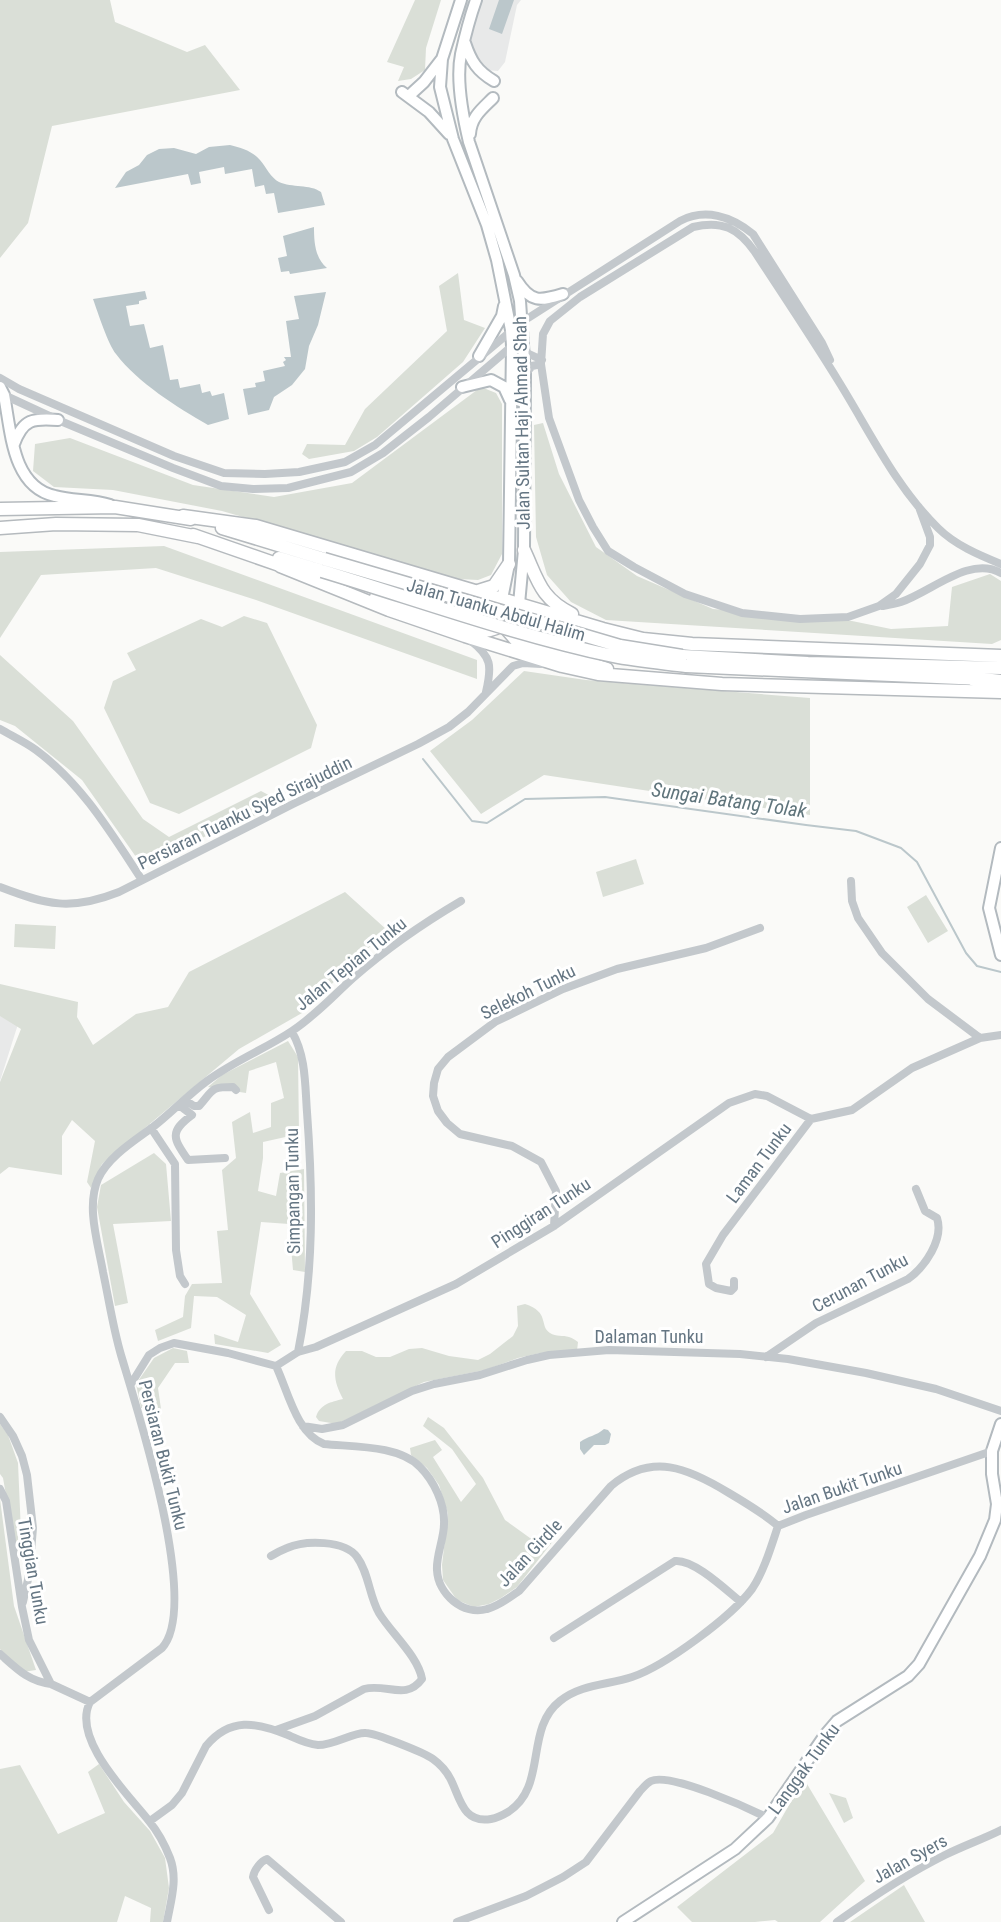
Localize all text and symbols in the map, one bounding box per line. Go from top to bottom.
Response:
street label: Jalan Sultan Haji Ahmad Shah [509,316,534,530]
street label: Jalan Tuanku Abdul Halim [404,574,588,645]
street label: Persiaran Tuanku Syed Sirajuddin [134,752,355,874]
water label: Sungai Batang Tolak [650,777,809,823]
street label: Jalan Tepian Tunku [291,913,410,1015]
street label: Selekoh Tunku [477,960,579,1024]
street label: Laman Tunku [722,1119,795,1207]
street label: Simpangan Tunku [281,1128,304,1254]
street label: Pinggiran Tunku [487,1173,594,1252]
street label: Cerunan Tunku [808,1249,911,1317]
street label: Dalaman Tunku [594,1326,704,1347]
street label: Persiaran Bukit Tunku [135,1378,192,1532]
street label: Jalan Bukit Tunku [779,1457,905,1518]
street label: Jalan Girdle [493,1515,566,1591]
street label: Tinggian Tunku [14,1516,53,1626]
street label: Langgak Tunku [764,1719,844,1818]
street label: Jalan Syers [869,1830,951,1888]

